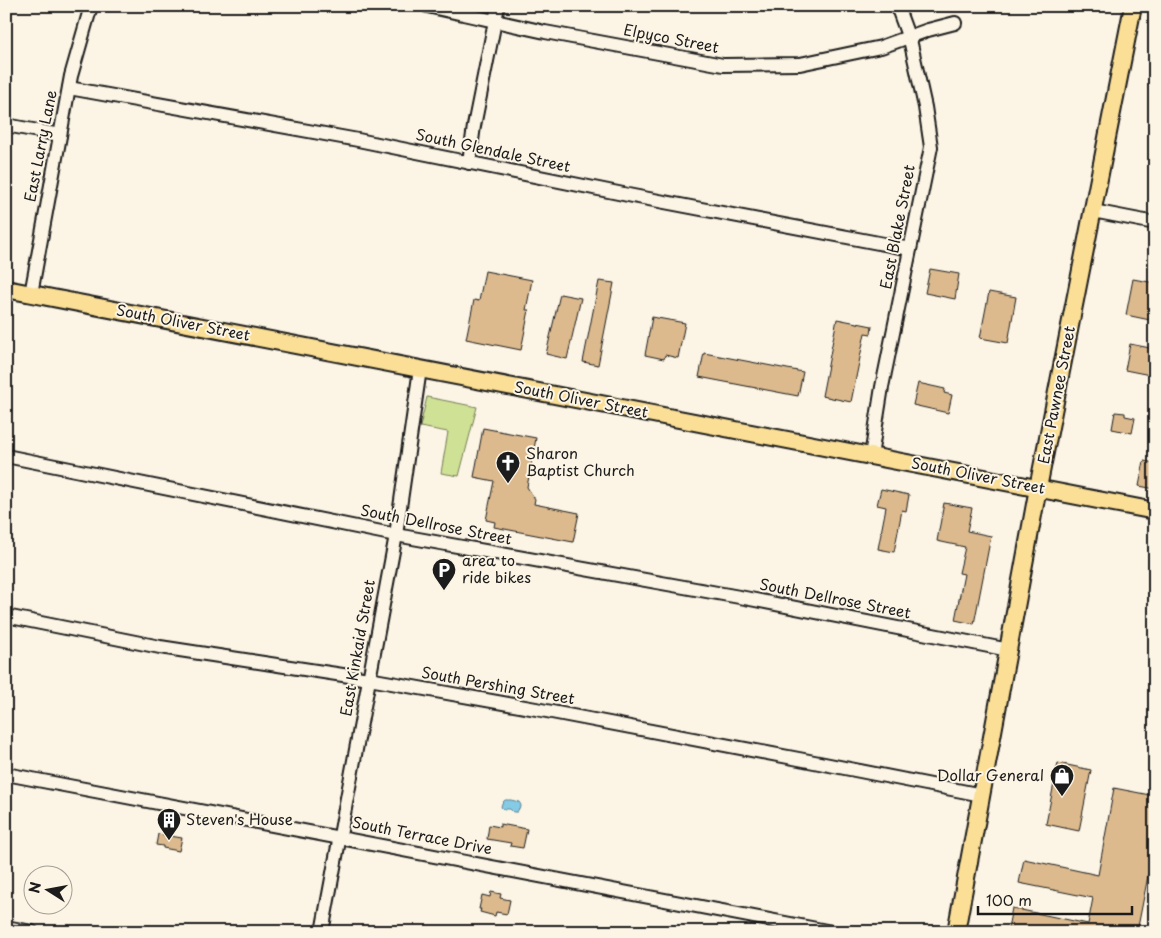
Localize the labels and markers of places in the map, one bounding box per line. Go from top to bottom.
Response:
place label: Sharon Baptist Church [526,441,635,481]
church icon: Sharon Baptist Church [495,450,521,484]
place label: area to ride bikes [462,548,531,588]
parking icon: area to ride bikes [431,557,457,591]
place label: Dollar General [937,763,1044,786]
shop icon: Dollar General [1049,763,1075,797]
building icon: Steven's House [156,807,182,841]
place label: Steven's House [186,807,293,830]

